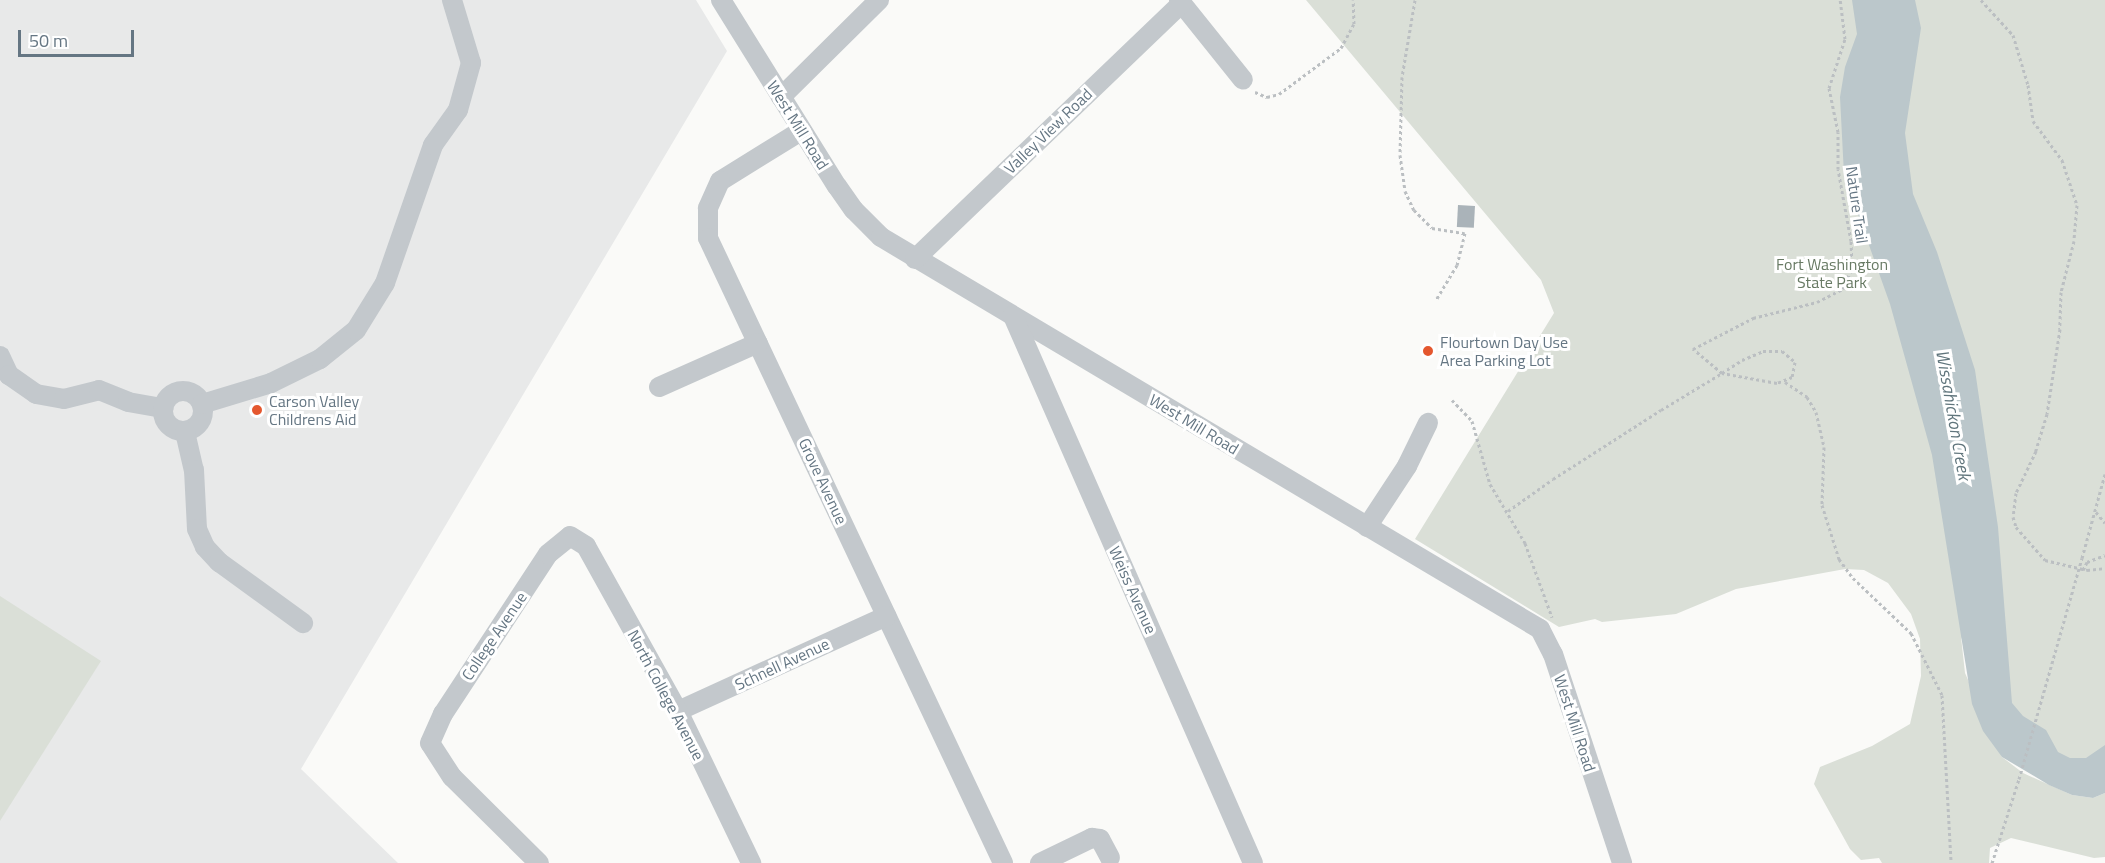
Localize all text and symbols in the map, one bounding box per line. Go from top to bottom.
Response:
scale bar [21,18,136,56]
text: 50 m [29,27,68,54]
street label: West Mill Road [763,77,833,173]
street label: Valley View Road [1000,84,1096,178]
street label: Nature Trail [1842,165,1872,245]
park label: Fort Washington State Park [1776,254,1888,292]
place label: Flourtown Day Use Area Parking Lot [1440,332,1568,370]
marker: Flourtown Day Use Area Parking Lot [1421,344,1435,358]
water label: Wissahickon Creek [1931,348,1975,482]
street label: West Mill Road [1146,390,1242,458]
place label: Carson Valley Childrens Aid [269,391,359,429]
marker: Carson Valley Childrens Aid [250,403,264,417]
street label: Grove Avenue [795,435,851,527]
street label: Weiss Avenue [1105,543,1161,637]
street label: College Avenue [457,588,531,684]
street label: North College Avenue [624,627,708,763]
street label: Schnell Avenue [732,634,832,694]
street label: West Mill Road [1550,672,1600,774]

